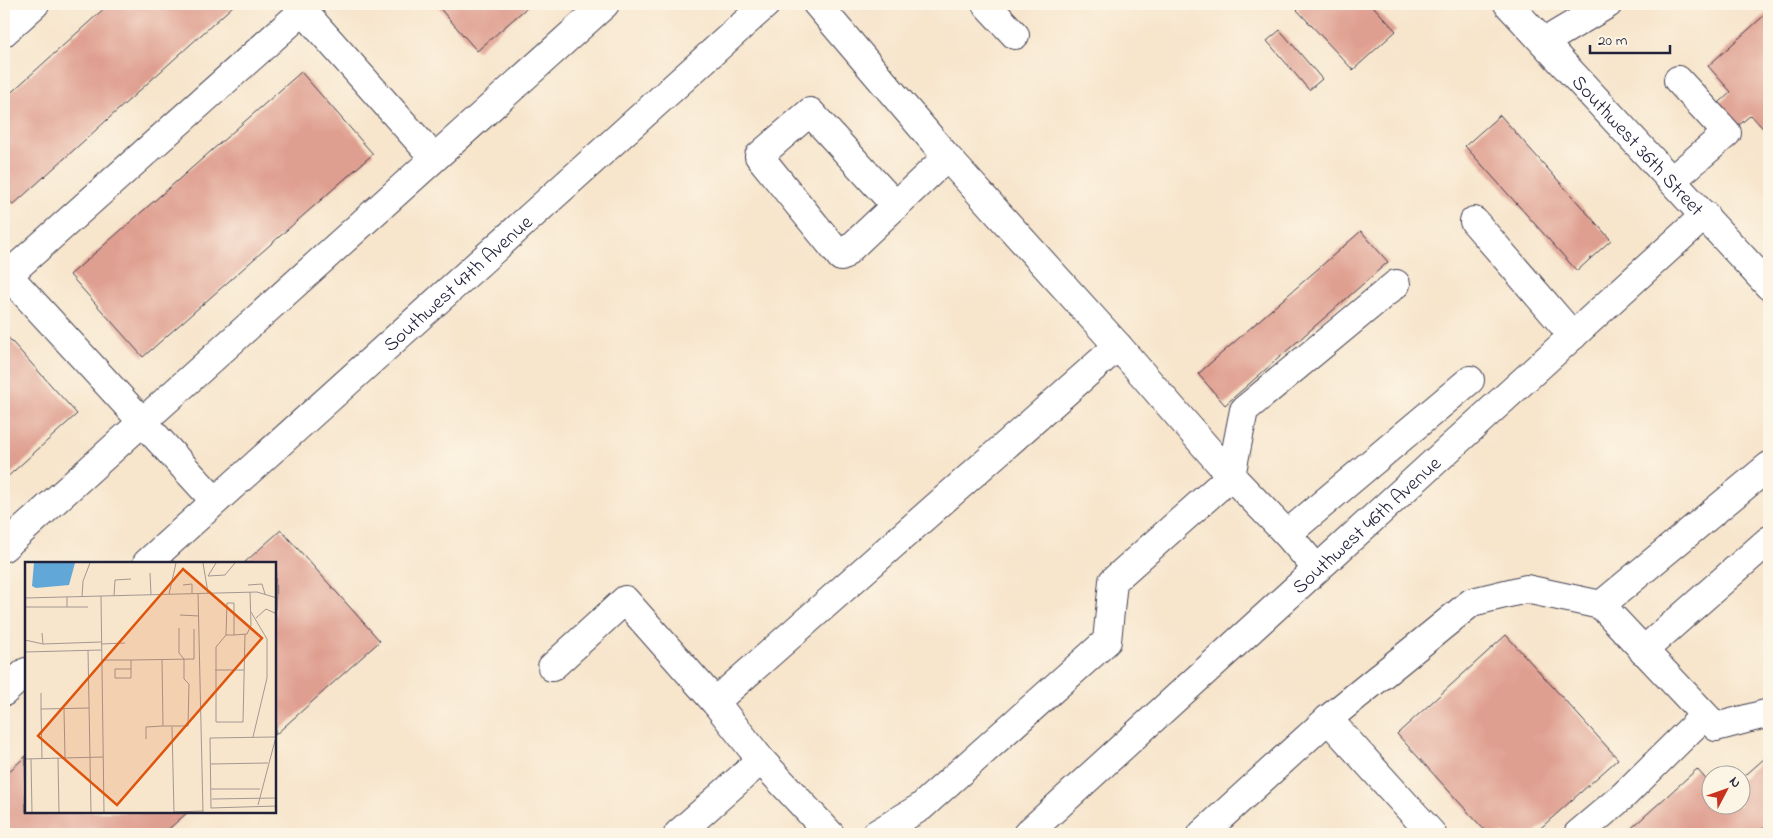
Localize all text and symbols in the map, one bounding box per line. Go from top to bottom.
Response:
scale bar [1590,22,1670,54]
text: 20 m [1598,30,1628,52]
street label: Southwest 36th Street [1564,69,1710,224]
street label: Southwest 47th Avenue [378,209,540,360]
street label: Southwest 46th Avenue [1287,451,1449,602]
inset map [25,562,276,813]
north arrow [1700,766,1750,816]
text: N [1724,772,1746,793]

